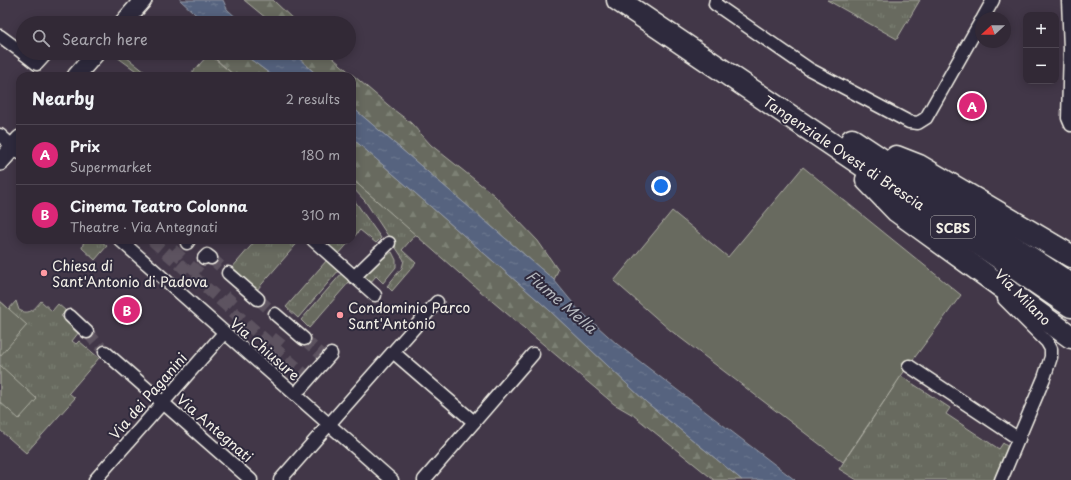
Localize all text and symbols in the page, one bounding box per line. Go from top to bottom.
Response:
north arrow [975,12,1011,48]
map controls [1023,12,1059,84]
button: + [1023,12,1059,48]
search box [16,16,356,60]
icon: search [30,27,52,49]
text: Search here [62,27,148,50]
button: − [1023,48,1059,84]
text: Nearby [32,85,94,111]
text: 2 results [286,89,340,108]
street label: Tangenziale Ovest di Brescia [759,91,930,215]
pin: A [959,91,985,121]
text: Prix [70,134,100,157]
text: A [40,145,50,164]
text: 180 m [301,145,340,164]
text: Supermarket [70,157,152,176]
your location [651,176,671,196]
text: Cinema Teatro Colonna [70,194,248,217]
text: B [41,205,49,224]
text: 310 m [301,205,340,224]
road number: SCBS [931,216,975,238]
text: Theatre · Via Antegnati [70,217,218,236]
place label: Chiesa di Sant'Antonio di Padova [52,255,208,292]
water label: Fiume Mella [522,264,603,339]
street label: Via Milano [990,264,1056,330]
marker: Chiesa di Sant'Antonio di Padova [39,268,49,278]
pin: B [114,295,140,325]
place label: Condominio Parco Sant'Antonio [348,297,470,334]
marker: Condominio Parco Sant'Antonio [335,310,345,320]
street label: Via Chiusure [225,313,305,386]
street label: Via dei Paganini [104,348,192,444]
street label: Via Antegnati [172,389,258,467]

